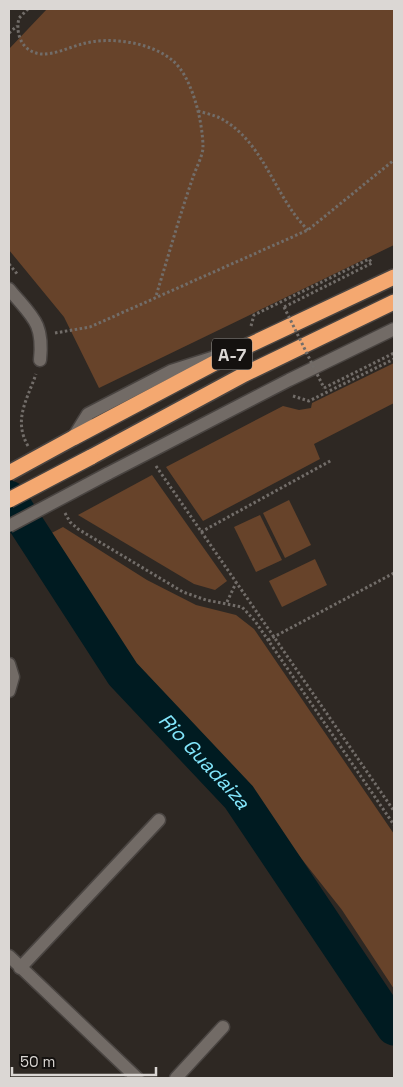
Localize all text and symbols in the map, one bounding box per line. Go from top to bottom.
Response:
road number: A-7 [212,338,252,369]
water label: Rio Guadaiza [153,707,257,814]
scale bar [12,1044,156,1076]
text: 50 m [20,1052,55,1071]

